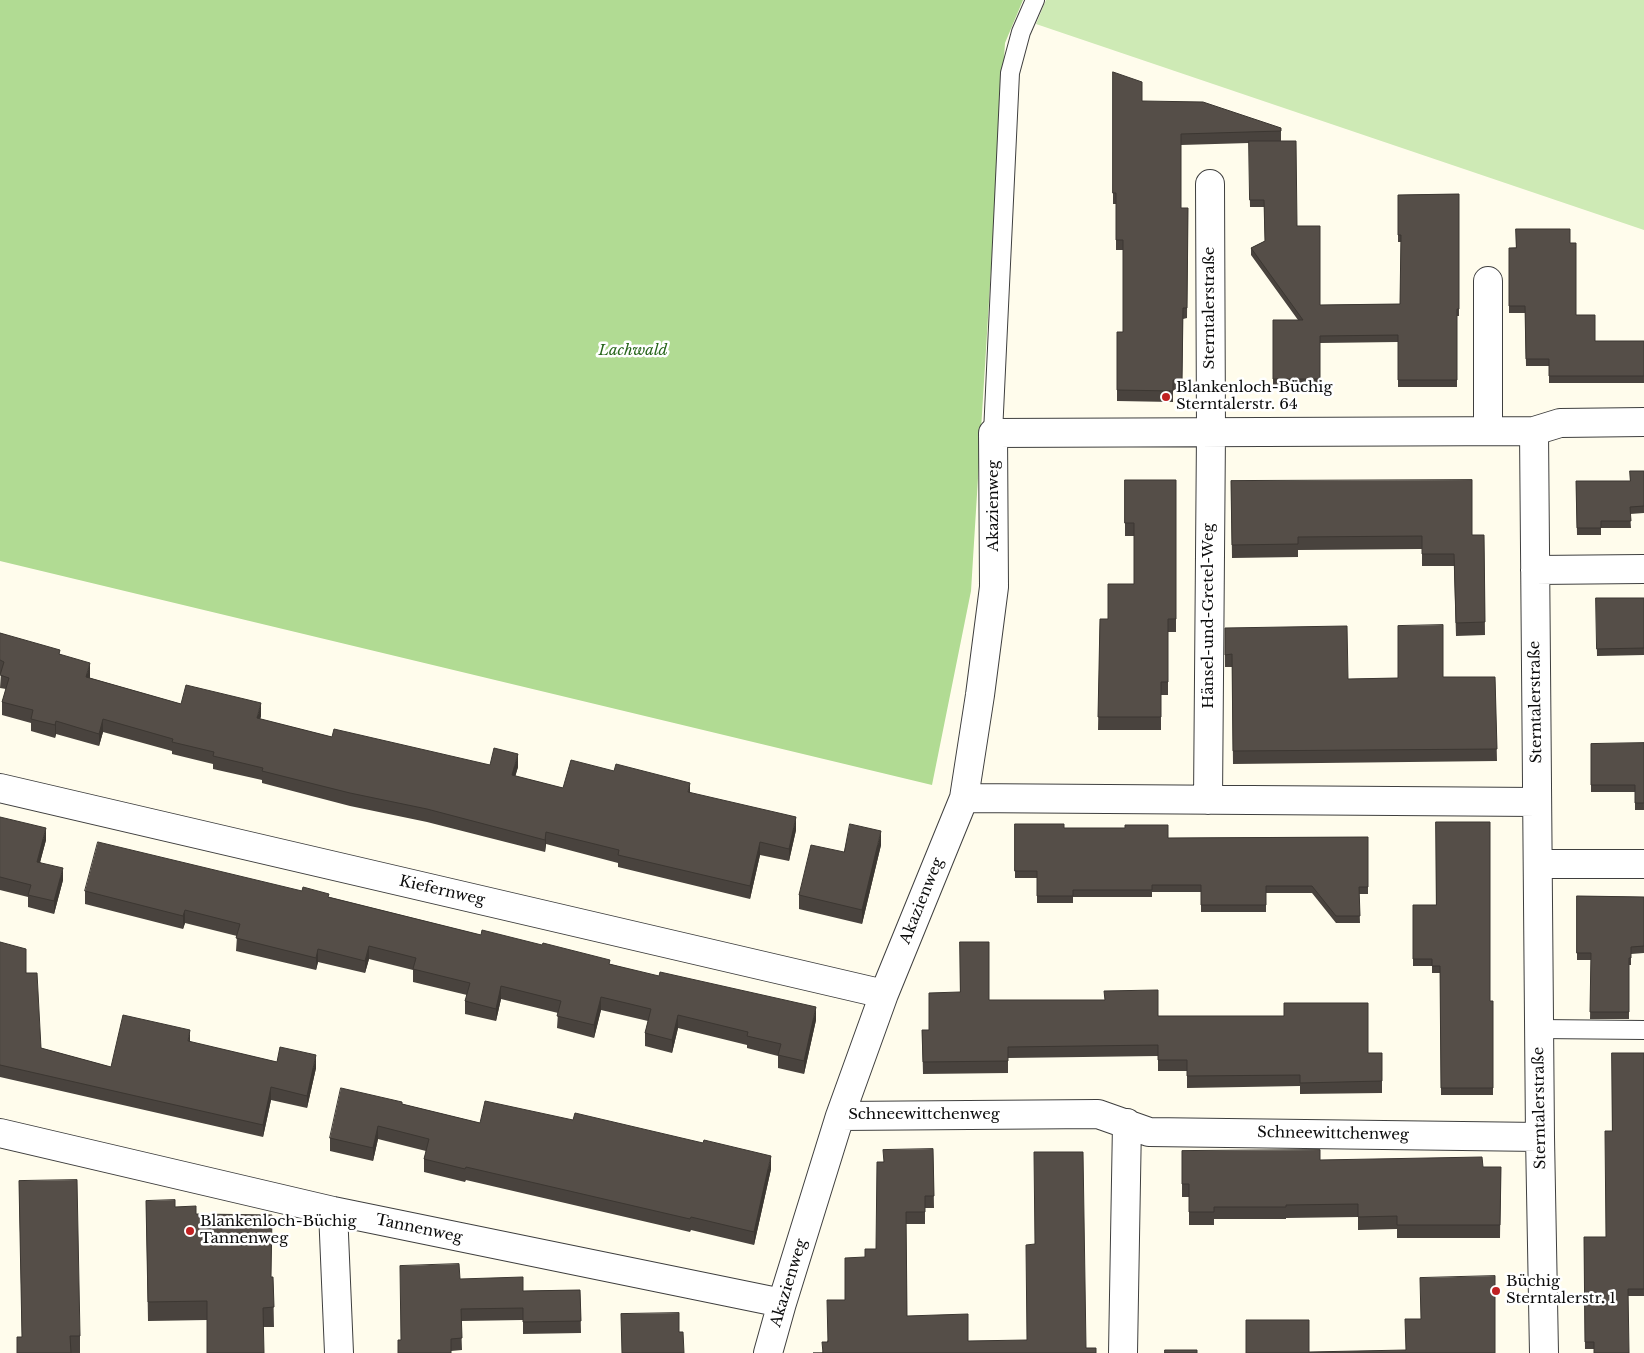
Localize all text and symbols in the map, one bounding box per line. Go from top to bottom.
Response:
street label: Sterntalerstraße [1201,247,1219,369]
park label: Lachwald [598,342,668,360]
place label: Blankenloch-Büchig Sterntalerstr. 64 [1176,379,1332,414]
marker: Blankenloch-Büchig Sterntalerstr. 64 [1160,391,1172,403]
street label: Akazienweg [985,460,1003,552]
street label: Hänsel-und-Gretel-Weg [1200,523,1218,709]
street label: Sterntalerstraße [1526,640,1546,764]
street label: Akazienweg [897,855,947,947]
street label: Kiefernweg [397,872,487,910]
street label: Sterntalerstraße [1530,1046,1550,1170]
street label: Schneewittchenweg [848,1106,1000,1124]
street label: Schneewittchenweg [1257,1124,1409,1144]
street label: Tannenweg [374,1211,464,1247]
place label: Blankenloch-Büchig Tannenweg [200,1213,356,1248]
marker: Blankenloch-Büchig Tannenweg [184,1225,196,1237]
street label: Akazienweg [767,1237,811,1329]
place label: Büchig Sterntalerstr. 1 [1506,1273,1616,1308]
marker: Büchig Sterntalerstr. 1 [1490,1285,1502,1297]

